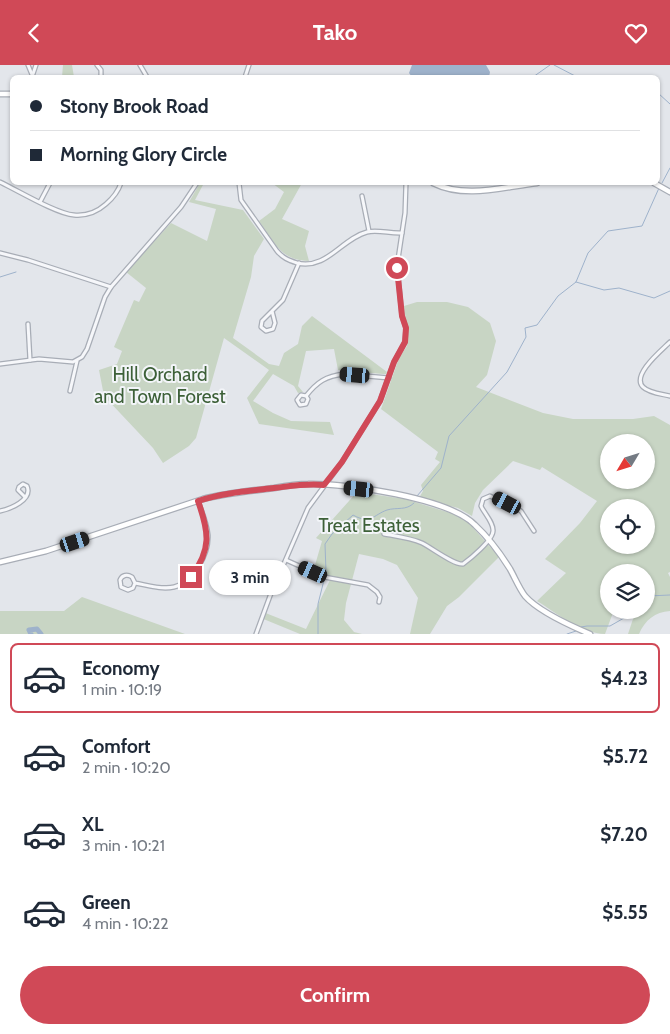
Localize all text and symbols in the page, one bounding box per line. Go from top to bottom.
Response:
icon: back [20,19,48,47]
text: Tako [313,19,357,46]
icon: heart [622,19,650,47]
text: Stony Brook Road [60,95,209,118]
text: Morning Glory Circle [60,143,227,166]
route start [386,257,408,279]
park label: Hill Orchard and Town Forest [94,363,226,408]
car [339,366,370,384]
north arrow [600,434,655,489]
map controls [600,434,655,619]
car [343,480,374,498]
car [490,490,523,516]
button: locate [600,499,655,554]
park label: Treat Estates [318,514,420,537]
car [58,530,91,554]
callout: 3 min [208,559,291,595]
car [296,559,329,585]
button: layers [600,564,655,619]
route end [180,566,202,588]
text: 3 min [231,568,269,587]
icon: car [22,656,67,701]
text: Economy [82,657,160,680]
text: $4.23 [601,667,648,690]
text: 1 min · 10:19 [82,680,162,699]
icon: car [22,734,67,779]
text: Comfort [82,735,151,758]
text: $5.72 [603,745,648,768]
text: 2 min · 10:20 [82,758,171,777]
icon: car [22,812,67,857]
text: XL [82,813,103,836]
text: $7.20 [600,823,648,846]
text: 3 min · 10:21 [82,836,165,855]
icon: car [22,890,67,935]
text: Green [82,891,131,914]
text: $5.55 [602,901,648,924]
text: 4 min · 10:22 [82,914,169,933]
button: Confirm [20,966,650,1024]

